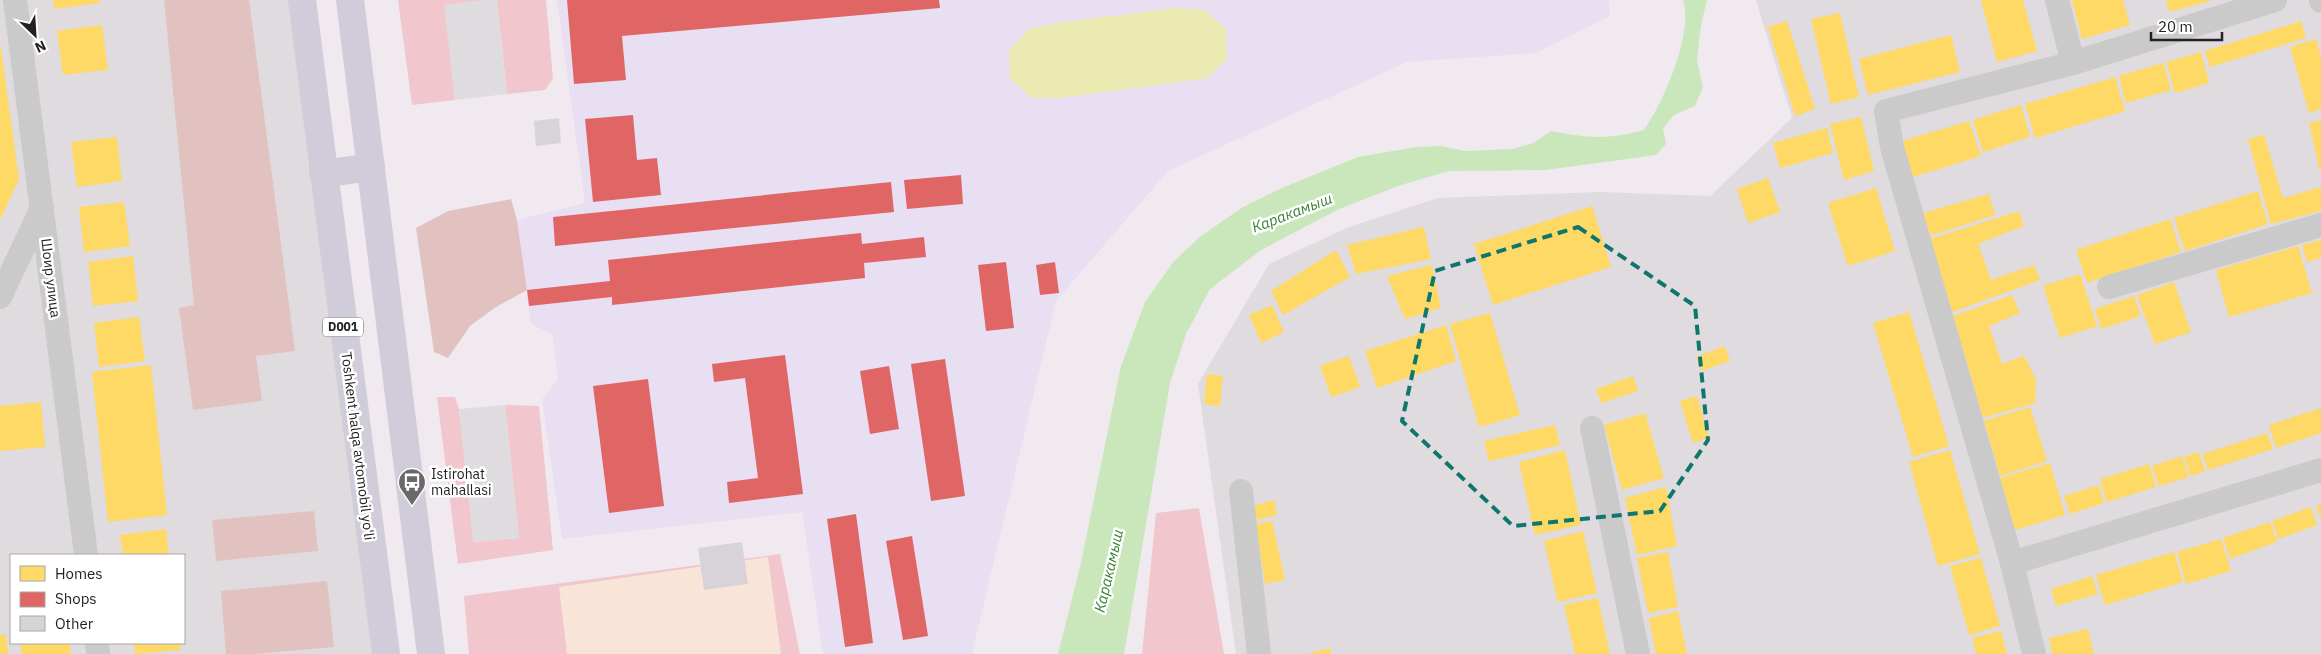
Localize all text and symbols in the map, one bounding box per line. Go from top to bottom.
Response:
north arrow [10,10,60,60]
scale bar [2151,10,2222,42]
text: 20 m [2158,17,2193,36]
text: N [32,36,49,57]
water label: Каракамыш [1249,189,1335,237]
street label: Шоир улица [37,237,65,319]
road number: D001 [323,318,363,337]
street label: Toshkent halqa avtomobil yo'li [338,351,378,541]
place label: Istirohat mahallasi [431,465,491,499]
bus stop icon: Istirohat mahallasi [397,467,427,506]
water label: Каракамыш [1090,528,1127,614]
legend [10,554,185,644]
text: Homes [55,564,103,583]
text: Shops [55,589,97,608]
text: Other [55,614,94,633]

